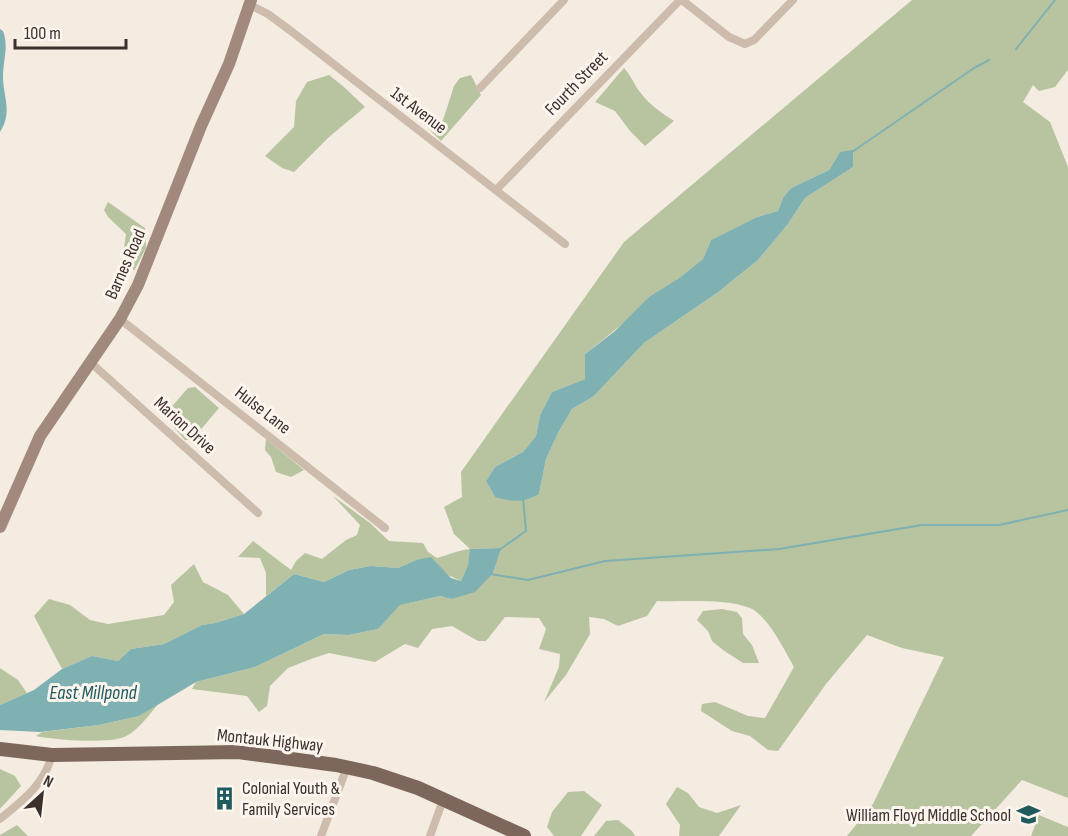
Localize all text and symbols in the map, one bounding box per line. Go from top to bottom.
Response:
scale bar [15,12,126,50]
text: 100 m [24,23,61,44]
street label: Fourth Street [541,47,612,120]
street label: 1st Avenue [386,82,451,138]
street label: Barnes Road [101,226,150,302]
street label: Hulse Lane [231,382,295,439]
street label: Marion Drive [150,392,220,458]
water label: East Millpond [49,681,138,705]
street label: Montauk Highway [216,724,324,757]
north arrow [12,764,72,824]
text: N [40,772,56,792]
place label: Colonial Youth & Family Services [242,778,340,820]
building icon: Colonial Youth & Family Services [211,785,237,811]
school or university icon: William Floyd Middle School [1016,802,1042,828]
place label: William Floyd Middle School [846,805,1011,826]

